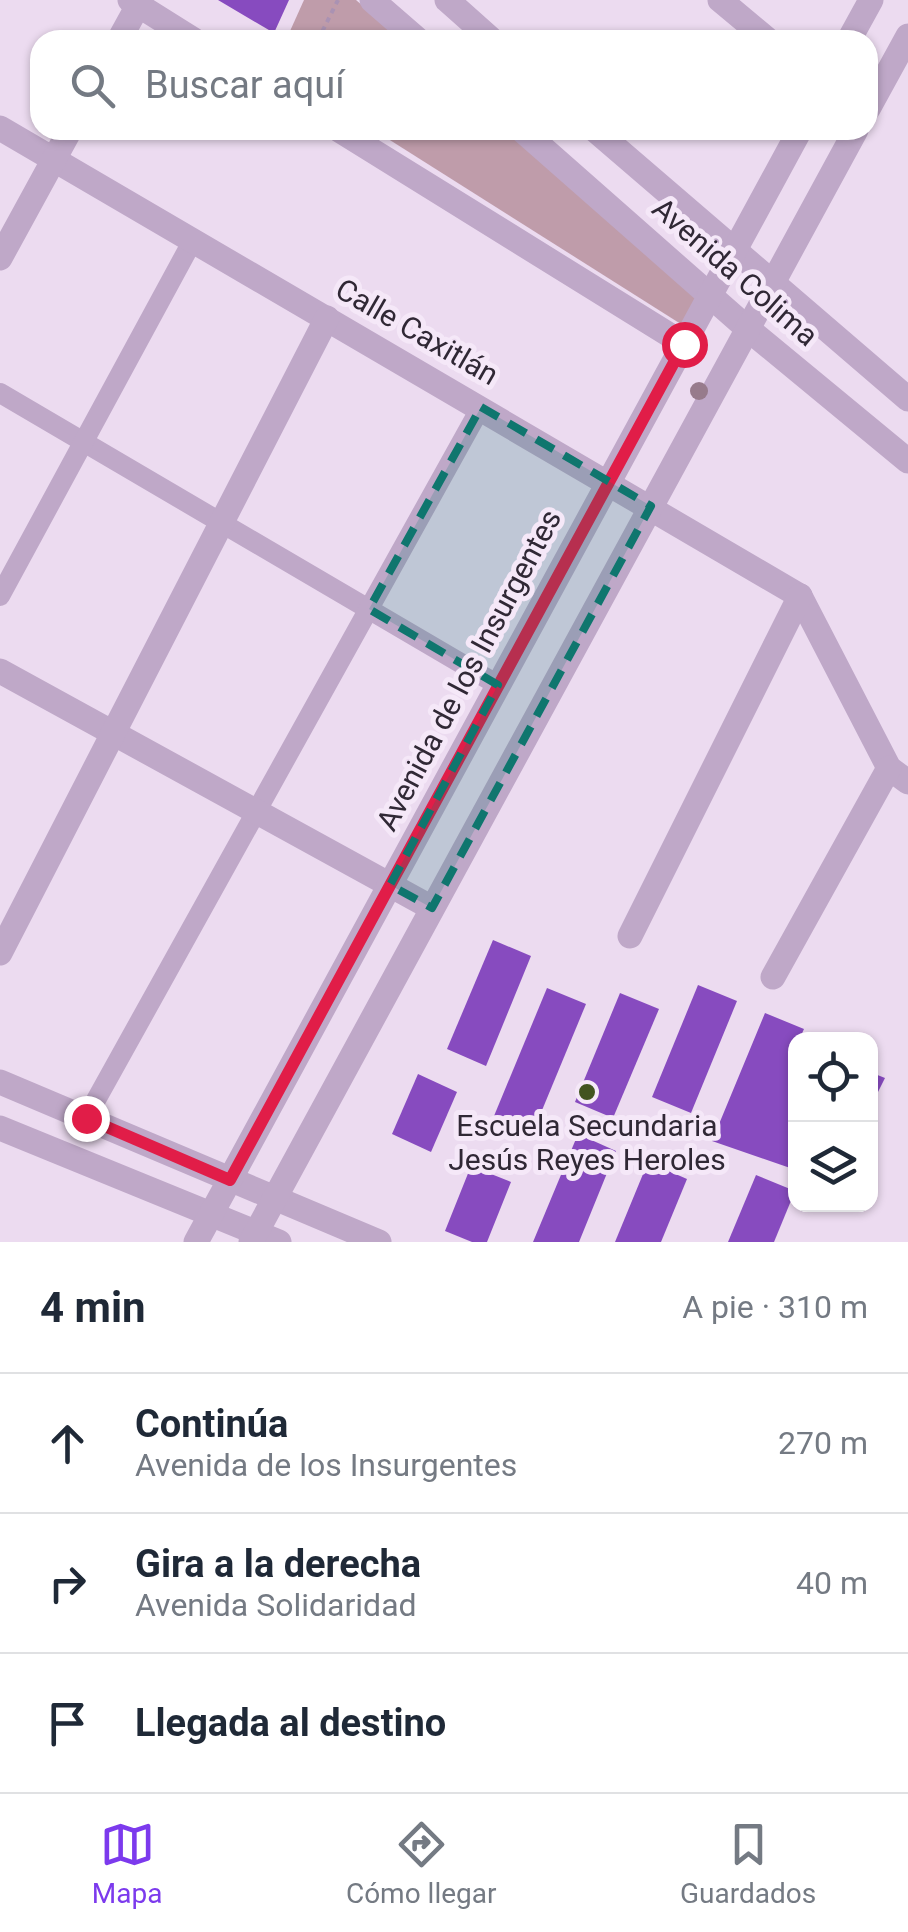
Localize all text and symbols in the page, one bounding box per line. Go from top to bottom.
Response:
search box [30,30,878,140]
icon: search [65,58,120,113]
text: Buscar aquí [145,63,345,107]
street label: Avenida Colima [646,190,825,353]
street label: Calle Caxitlán [330,271,505,392]
route start [662,322,708,368]
street label: Avenida de los Insurgentes [369,503,568,836]
map controls [788,1032,878,1212]
button: locate [788,1032,878,1122]
marker: Escuela Secundaria Jesús Reyes Heroles [576,1081,598,1103]
route end [64,1096,110,1142]
place label: Escuela Secundaria Jesús Reyes Heroles [448,1108,726,1177]
button: layers [788,1122,878,1212]
text: 4 min [40,1283,146,1332]
text: A pie · 310 m [682,1288,868,1326]
text: Continúa [135,1402,288,1446]
icon: ahead [40,1416,95,1471]
text: 270 m [778,1424,868,1462]
text: Avenida de los Insurgentes [135,1446,517,1484]
text: Gira a la derecha [135,1542,421,1586]
icon: right [40,1556,95,1611]
text: 40 m [796,1564,868,1602]
text: Avenida Solidaridad [135,1586,417,1624]
icon: arrive [40,1696,95,1751]
text: Llegada al destino [135,1701,446,1745]
tab: Mapa [92,1817,162,1910]
tab: Cómo llegar [346,1817,496,1910]
tab: Guardados [680,1817,816,1910]

